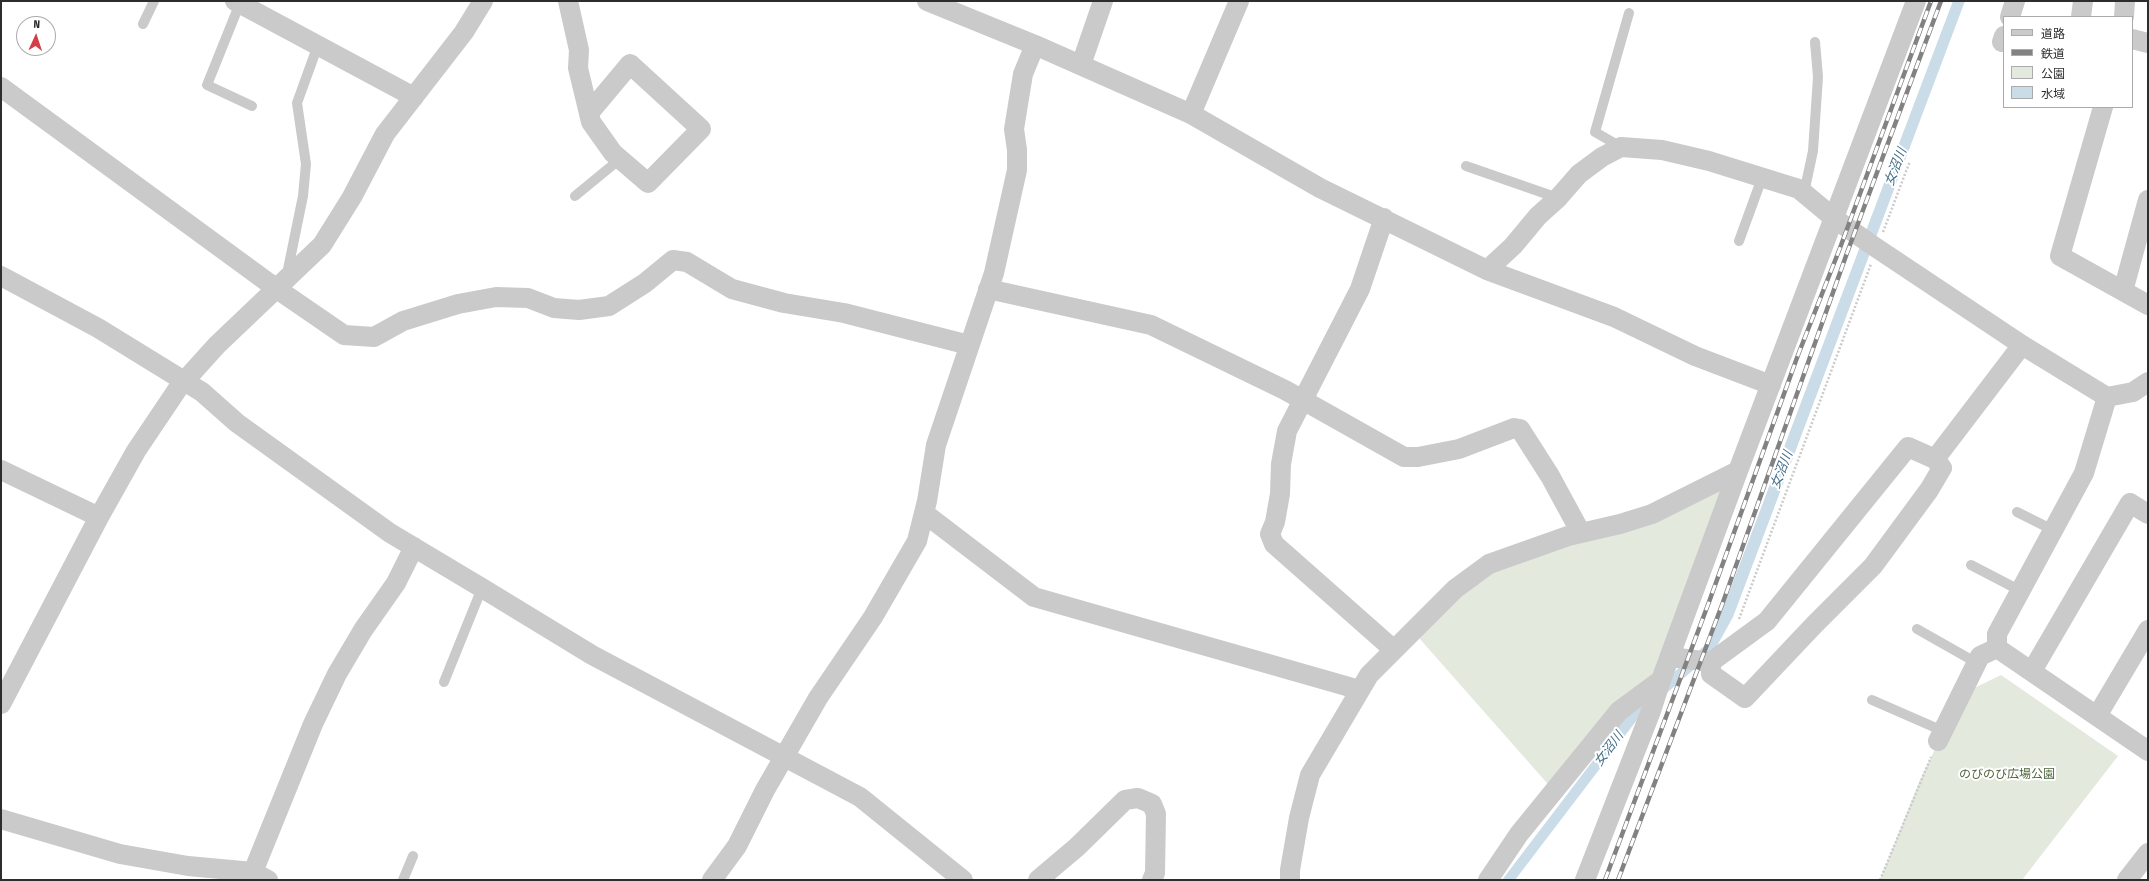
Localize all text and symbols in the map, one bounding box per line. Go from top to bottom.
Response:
north arrow [16,16,56,56]
legend [2003,16,2133,108]
text: N [33,18,40,31]
text: 道路 [2041,27,2065,41]
text: 鉄道 [2041,47,2065,61]
text: 公園 [2041,67,2065,81]
text: 水域 [2041,87,2065,101]
water label: 女沼川 [1882,146,1910,188]
water label: 女沼川 [1768,449,1796,491]
water label: 女沼川 [1591,729,1627,769]
park label: のびのび広場公園 [1959,768,2055,782]

